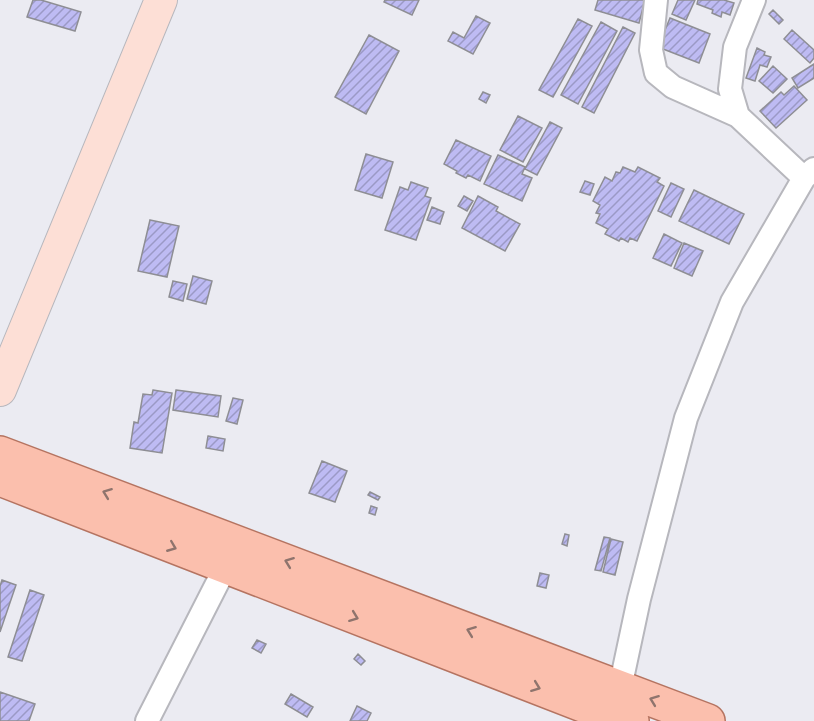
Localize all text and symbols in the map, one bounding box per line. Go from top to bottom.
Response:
one-way arrow [102,488,113,500]
one-way arrow [166,539,177,552]
one-way arrow [284,557,295,569]
one-way arrow [347,610,358,622]
one-way arrow [466,626,477,639]
one-way arrow [529,680,540,692]
one-way arrow [649,695,659,708]

